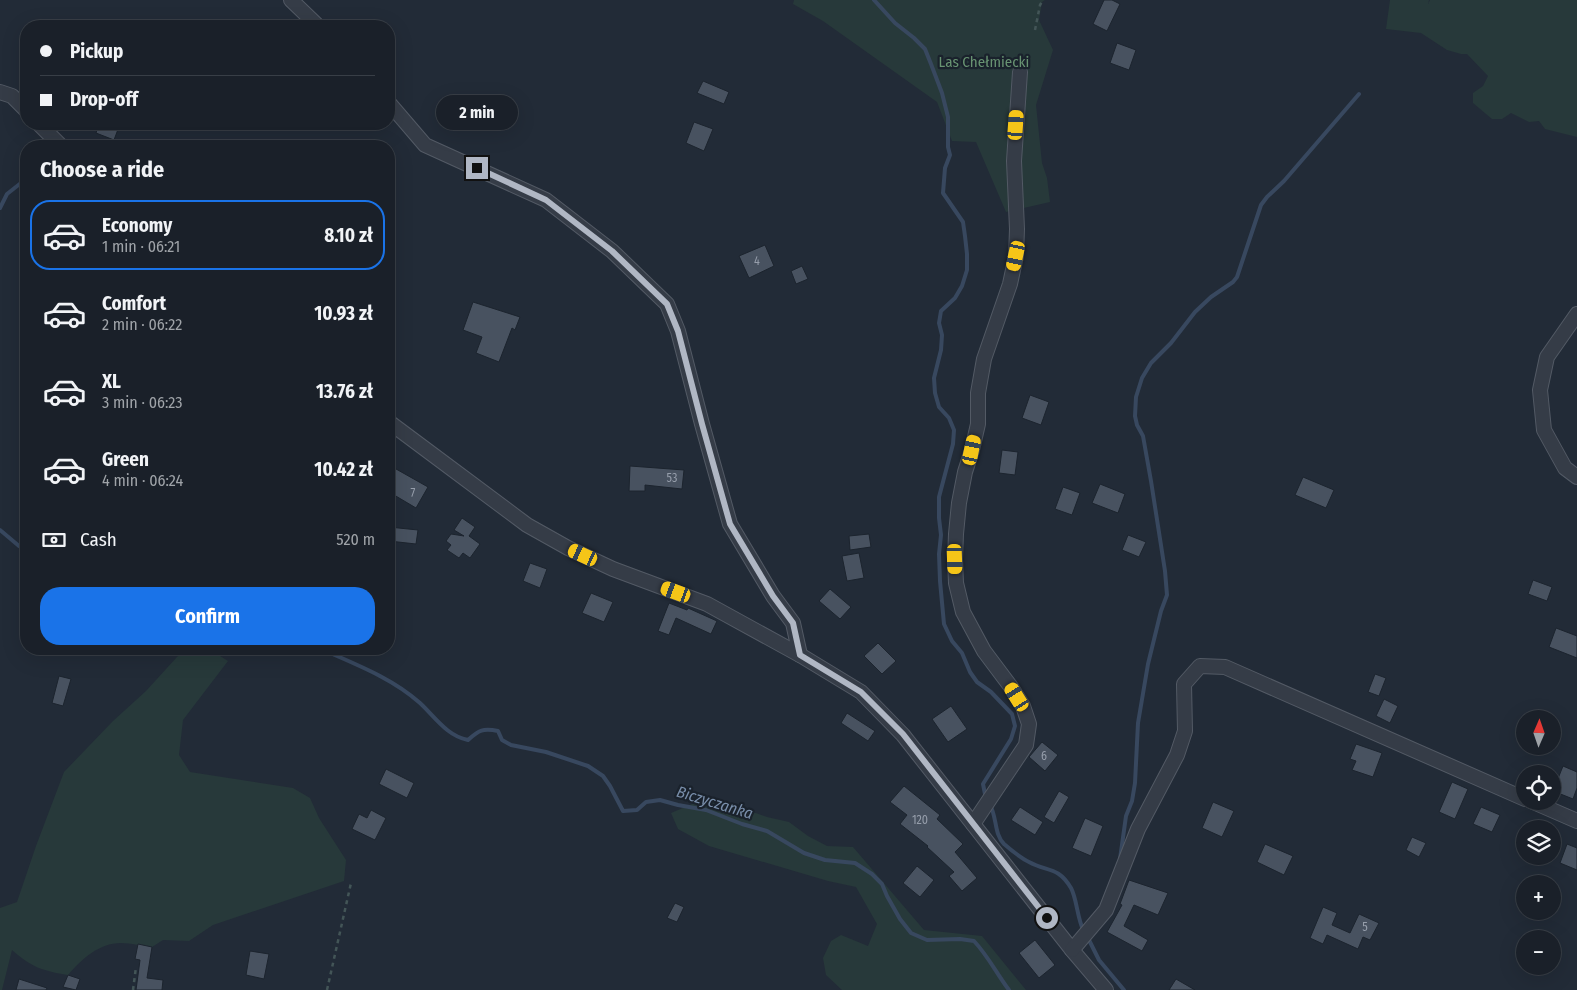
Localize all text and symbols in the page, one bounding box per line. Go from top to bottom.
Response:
text: Pickup [70,40,123,63]
park label: Las Chełmiecki [939,53,1029,71]
text: Drop-off [70,88,138,111]
callout: 2 min [436,96,518,130]
text: 2 min [459,103,495,122]
car [1007,110,1024,140]
text: Choose a ride [40,156,164,183]
route end [466,157,488,179]
icon: car [42,213,87,258]
text: Economy [102,214,172,237]
text: 8.10 zł [324,224,373,247]
text: 1 min · 06:21 [102,237,180,256]
car [1005,240,1026,272]
house number: 4 [754,254,760,268]
icon: car [42,291,87,336]
text: Comfort [102,292,166,315]
text: 10.93 zł [314,302,373,325]
text: 2 min · 06:22 [102,315,182,334]
icon: car [42,369,87,414]
text: XL [102,370,121,393]
text: 13.76 zł [316,380,373,403]
text: 3 min · 06:23 [102,393,183,412]
car [961,434,982,466]
icon: car [42,447,87,492]
text: Green [102,448,149,471]
text: 10.42 zł [314,458,373,481]
text: 4 min · 06:24 [102,471,183,490]
house number: 53 [667,471,677,485]
house number: 7 [411,486,416,500]
icon: cash [40,526,68,554]
text: Cash [80,528,117,551]
text: 520 m [336,530,375,549]
car [566,542,599,568]
car [946,544,963,574]
car [659,580,692,604]
button: Confirm [40,587,375,645]
car [1002,680,1031,714]
north arrow [1516,710,1561,755]
map controls [1516,710,1561,975]
house number: 6 [1041,749,1047,763]
button: locate [1516,765,1561,810]
water label: Biczyczanka [674,782,755,823]
house number: 120 [912,813,928,827]
button: layers [1516,820,1561,865]
button: + [1516,875,1561,920]
route start [1036,907,1058,929]
house number: 5 [1362,920,1368,934]
button: − [1516,930,1561,975]

